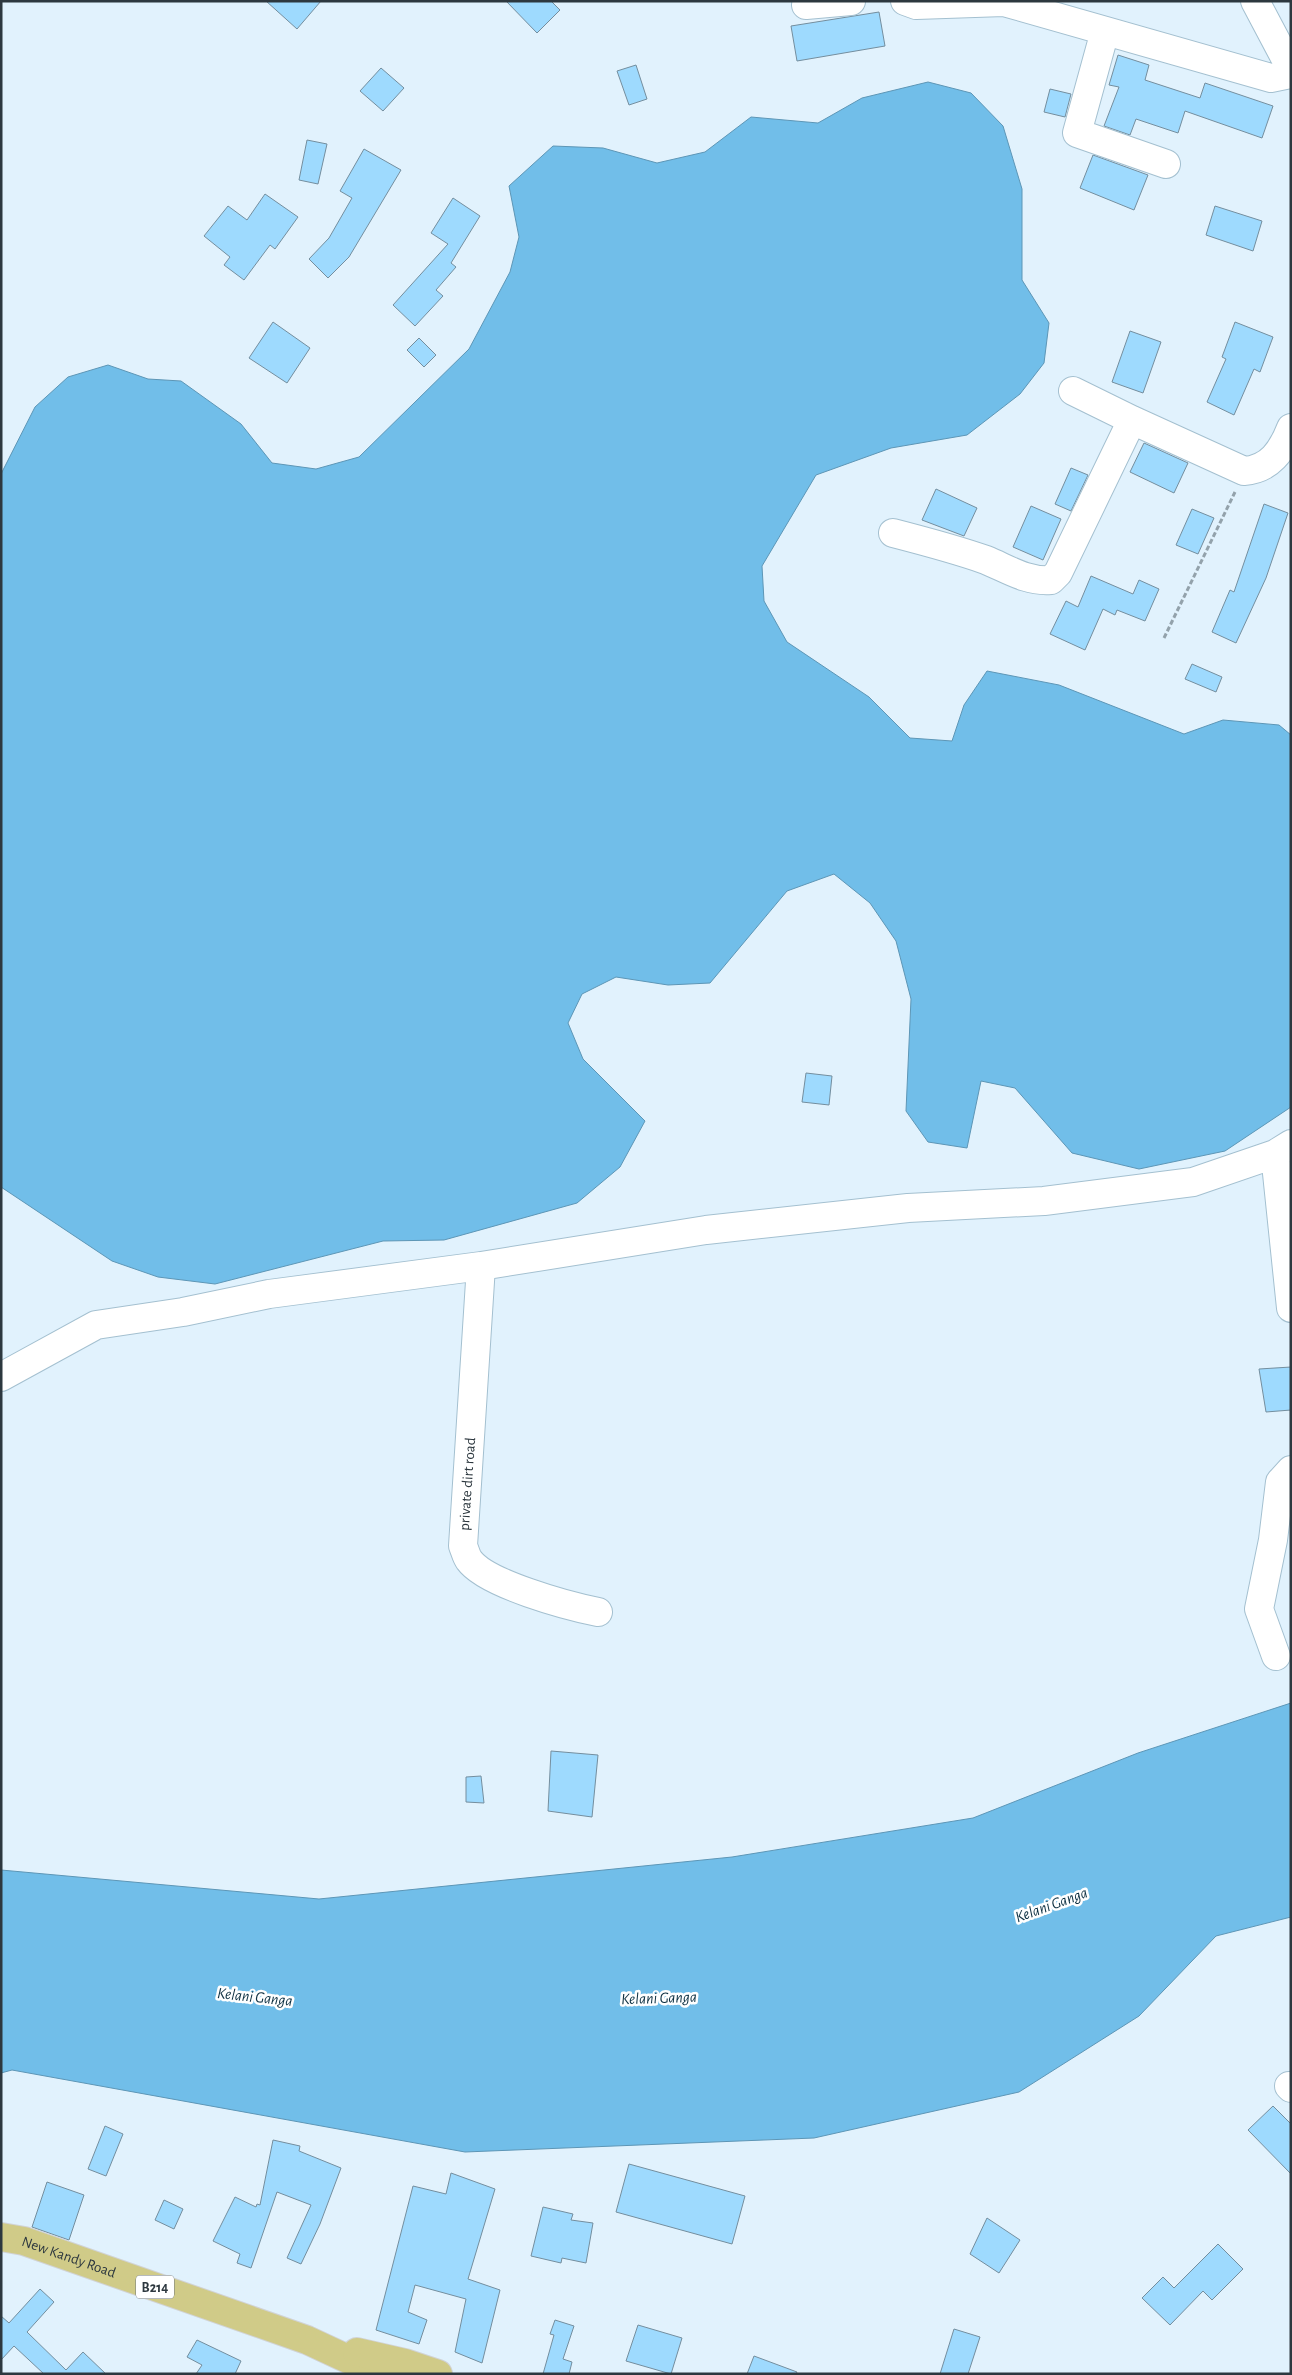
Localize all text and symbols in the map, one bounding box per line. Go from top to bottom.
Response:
street label: private dirt road [457,1437,478,1531]
water label: Kelani Ganga [1013,1884,1090,1925]
water label: Kelani Ganga [216,1985,293,2009]
water label: Kelani Ganga [621,1989,697,2007]
street label: New Kandy Road [20,2234,118,2281]
road number: B214 [136,2276,174,2298]

